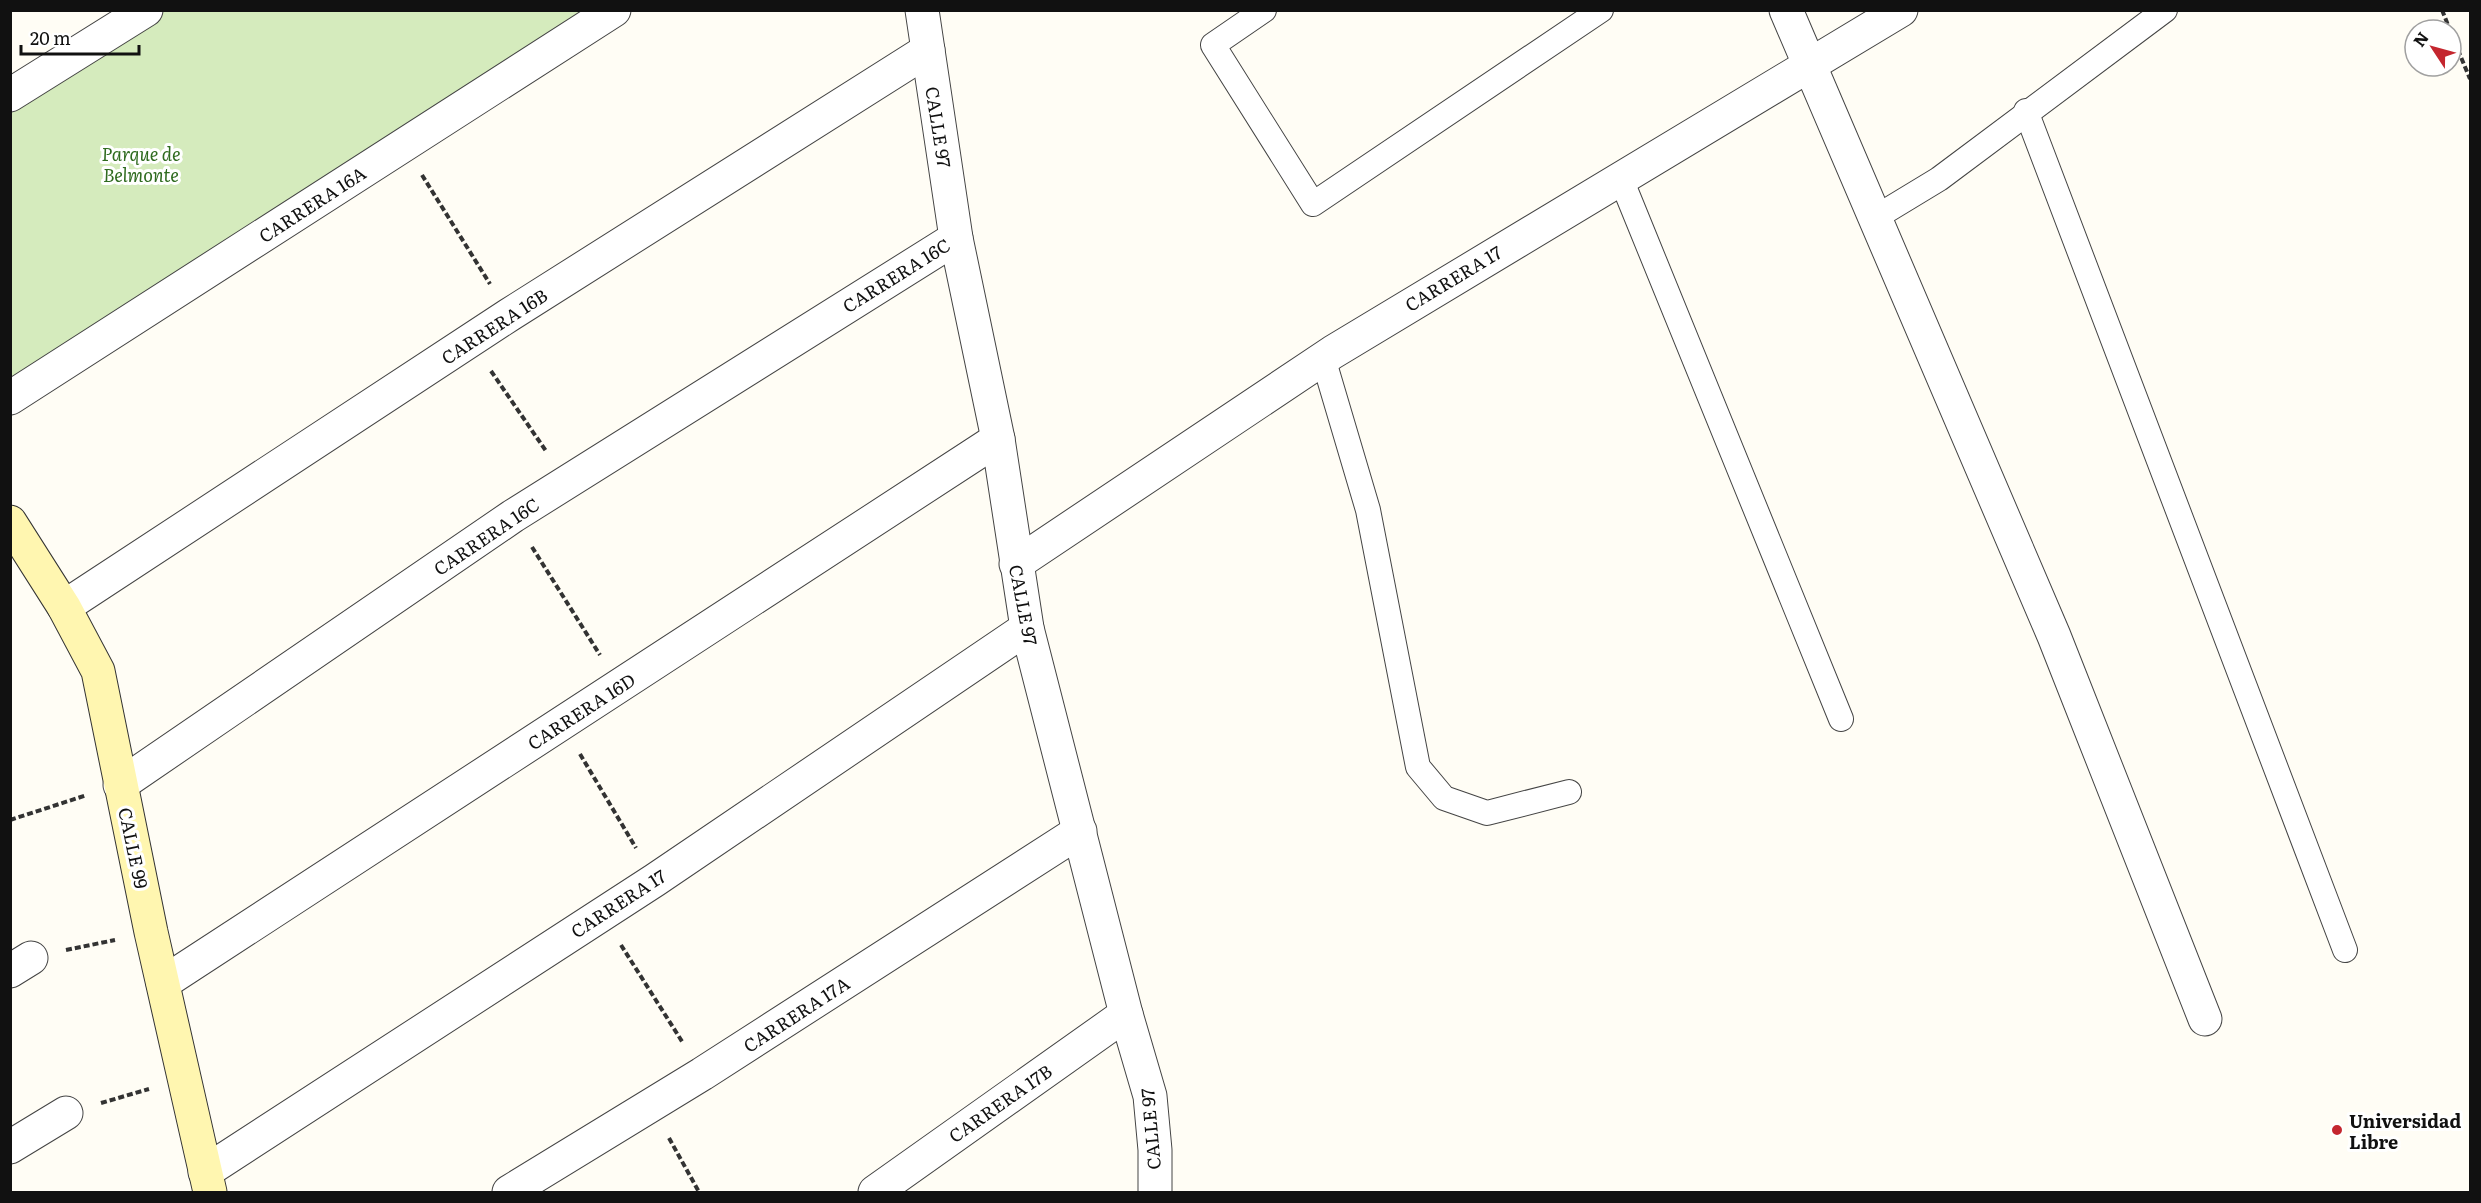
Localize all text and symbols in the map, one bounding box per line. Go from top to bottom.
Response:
scale bar [21,18,140,56]
north arrow [2403,18,2463,78]
text: 20 m [30,24,71,51]
text: N [2406,26,2434,51]
street label: CALLE 97 [919,84,959,170]
park label: Parque de Belmonte [101,140,181,188]
street label: CARRERA 16A [253,159,371,249]
street label: CARRERA 16C [837,231,955,319]
street label: CARRERA 17 [1399,238,1507,318]
street label: CARRERA 16B [436,281,553,370]
street label: CARRERA 16C [428,491,544,581]
street label: CALLE 97 [1003,562,1045,648]
street label: CARRERA 16D [522,666,640,756]
street label: CALLE 99 [112,805,156,891]
street label: CARRERA 17 [565,862,671,944]
street label: CARRERA 17A [737,969,855,1059]
street label: CARRERA 17B [943,1057,1057,1149]
street label: CALLE 97 [1133,1087,1167,1171]
place label: Universidad Libre [2349,1107,2461,1155]
marker: Universidad Libre [2330,1123,2344,1137]

